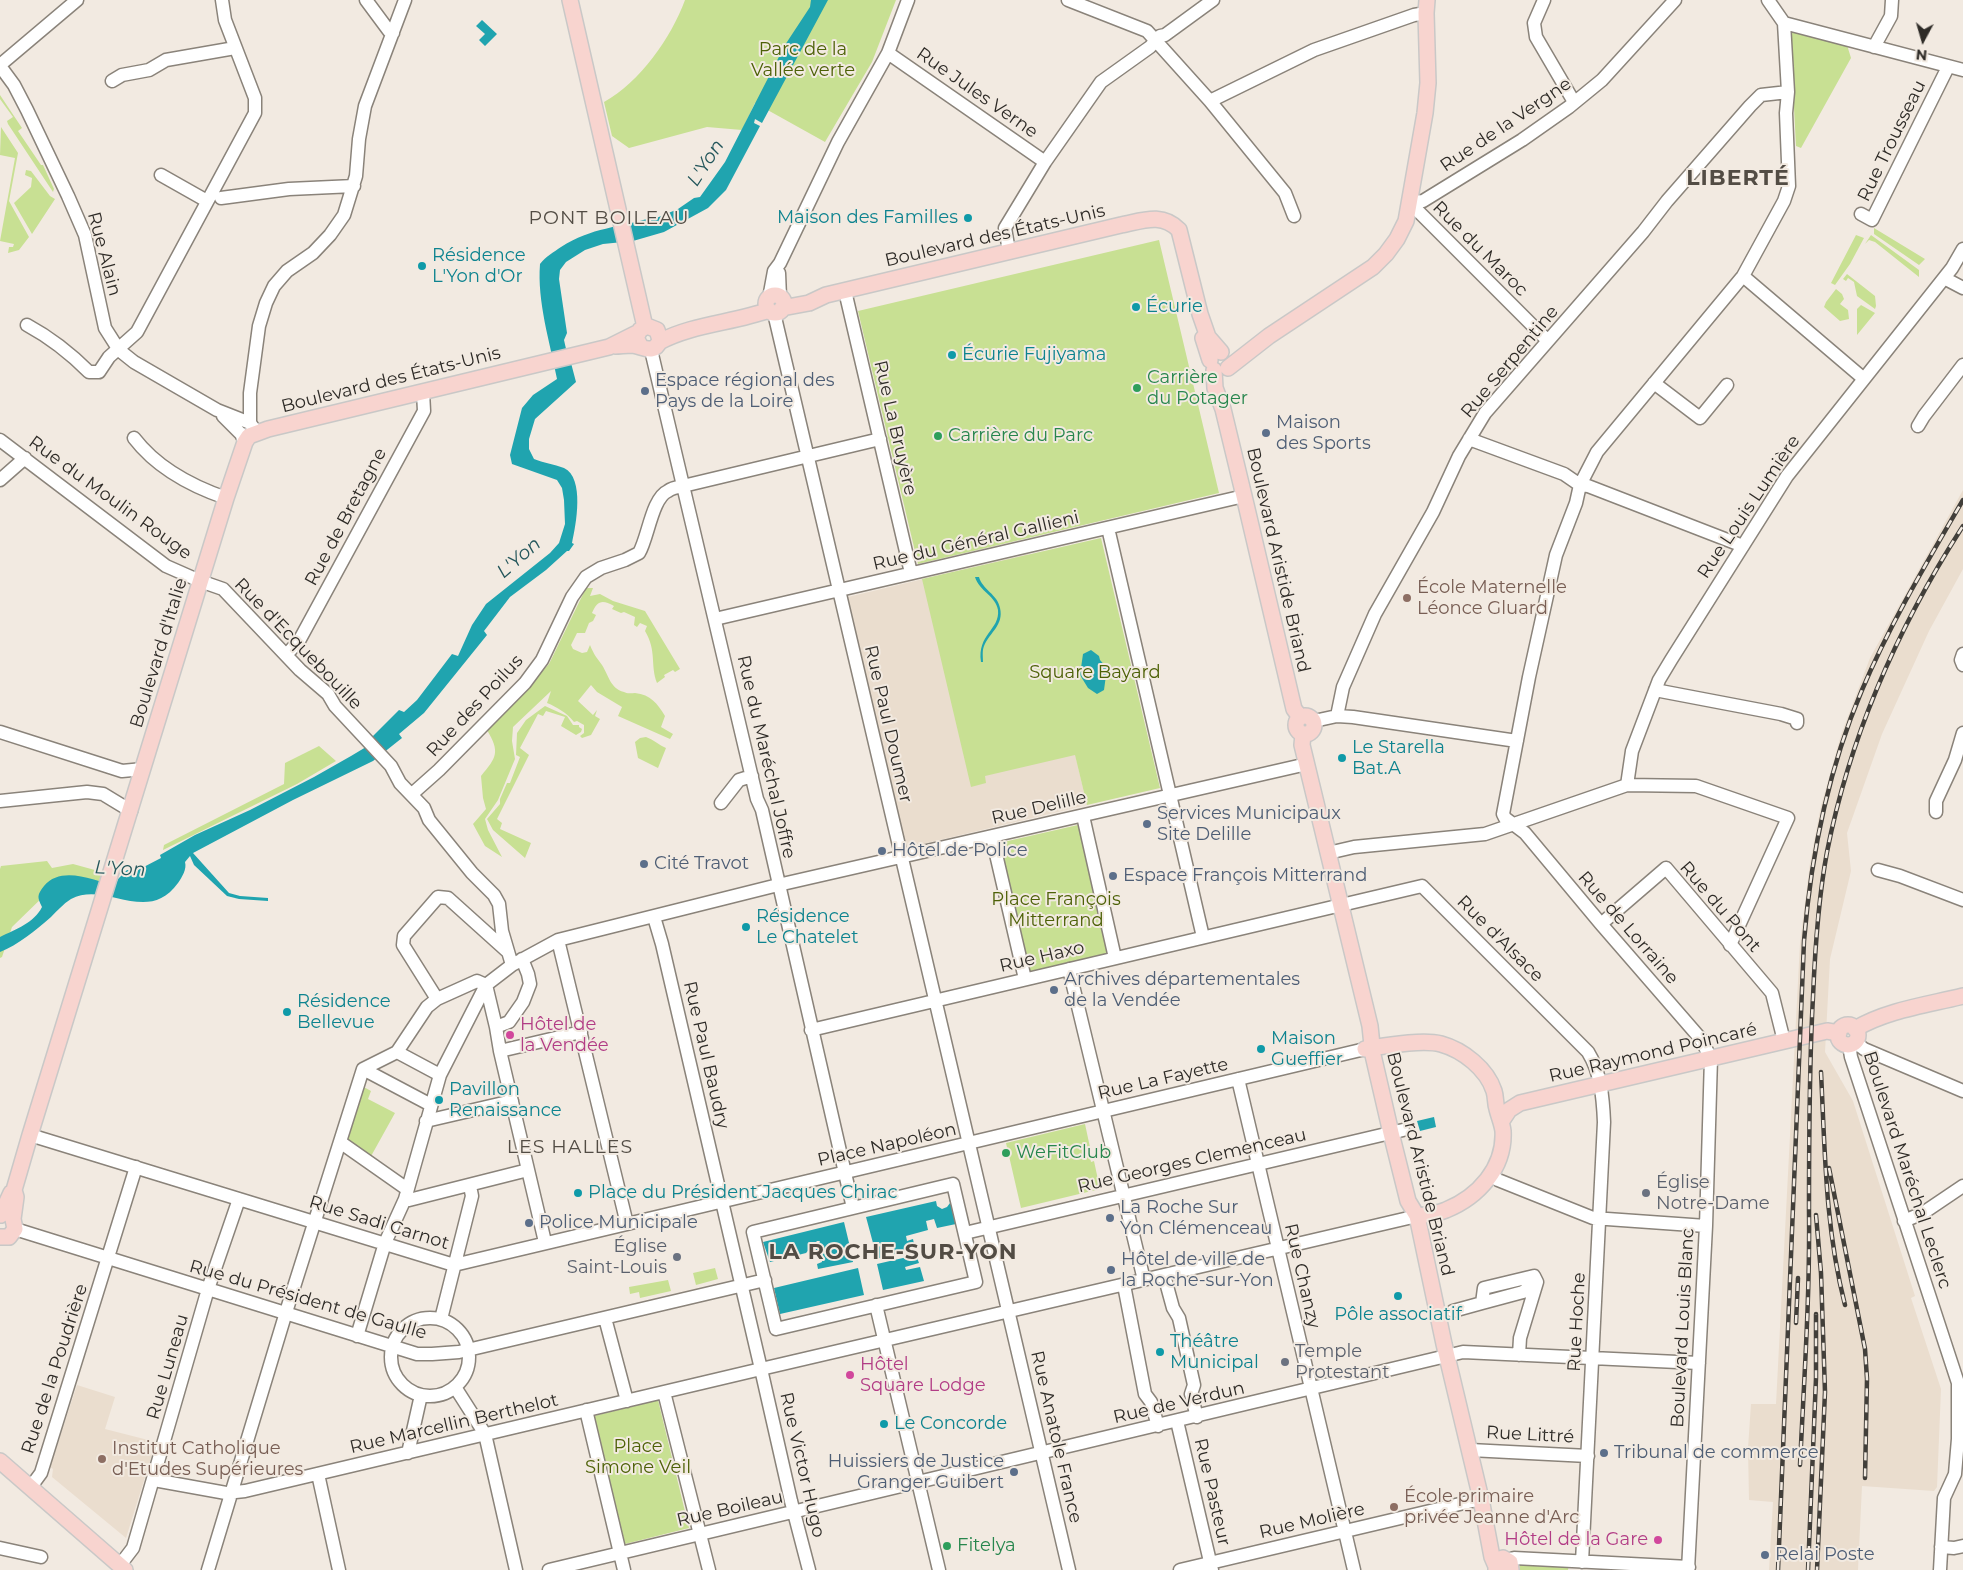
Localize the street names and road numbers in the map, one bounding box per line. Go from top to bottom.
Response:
street label: Rue Jules Verne [912,43,1042,143]
street label: Rue de la Vergne [1436,73,1576,177]
street label: Rue Trousseau [1853,77,1931,205]
street label: Rue du Maroc [1428,197,1532,301]
street label: Boulevard des États-Unis [883,200,1107,272]
street label: Rue Alain [82,210,126,298]
street label: Rue Serpentine [1457,301,1563,423]
street label: Boulevard des États-Unis [279,342,503,418]
street label: Rue La Bruyère [869,359,921,497]
street label: Rue Louis Lumière [1693,431,1805,583]
street label: Rue du Moulin Rouge [24,432,196,564]
street label: Rue de Bretagne [301,444,391,590]
street label: Boulevard Aristide Briand [1242,445,1314,675]
street label: Rue du Général Gallieni [871,507,1081,575]
street label: Rue d'Ecquebouille [230,574,366,714]
street label: Boulevard d'Italie [126,575,192,731]
street label: Rue Paul Doumer [859,643,917,805]
street label: Rue des Poilus [422,650,528,762]
street label: Rue du Maréchal Joffre [732,653,800,861]
street label: Rue Delille [989,787,1089,829]
street label: Rue du Pont [1675,857,1765,957]
street label: Rue de Lorraine [1573,867,1683,989]
street label: Rue d'Alsace [1452,891,1548,987]
street label: Rue Haxo [997,937,1087,977]
street label: Rue Paul Baudry [678,979,734,1131]
street label: Rue Raymond Poincaré [1547,1019,1759,1087]
street label: Boulevard Maréchal Leclerc [1858,1048,1956,1292]
street label: Boulevard Aristide Briand [1382,1050,1458,1278]
street label: Rue La Fayette [1096,1053,1230,1105]
street label: Place Napoléon [815,1119,959,1171]
street label: Rue Georges Clemenceau [1075,1124,1309,1198]
street label: Rue Sadi Carnot [306,1191,452,1255]
street label: Rue Chanzy [1279,1221,1325,1331]
street label: Boulevard Louis Blanc [1667,1228,1699,1428]
street label: Rue du Président de Gaulle [187,1256,429,1344]
street label: Rue Hoche [1564,1272,1590,1372]
street label: Rue de la Poudrière [17,1281,93,1457]
street label: Rue Luneau [143,1312,193,1422]
street label: Rue Anatole France [1026,1349,1086,1525]
street label: Rue de Verdun [1111,1377,1247,1429]
street label: Rue Marcellin Berthelot [348,1389,560,1459]
street label: Rue Victor Hugo [775,1390,829,1540]
street label: Rue Littré [1485,1422,1575,1448]
street label: Rue Pasteur [1189,1436,1235,1548]
street label: Rue Boileau [675,1486,785,1532]
street label: Rue Molière [1257,1498,1367,1544]

